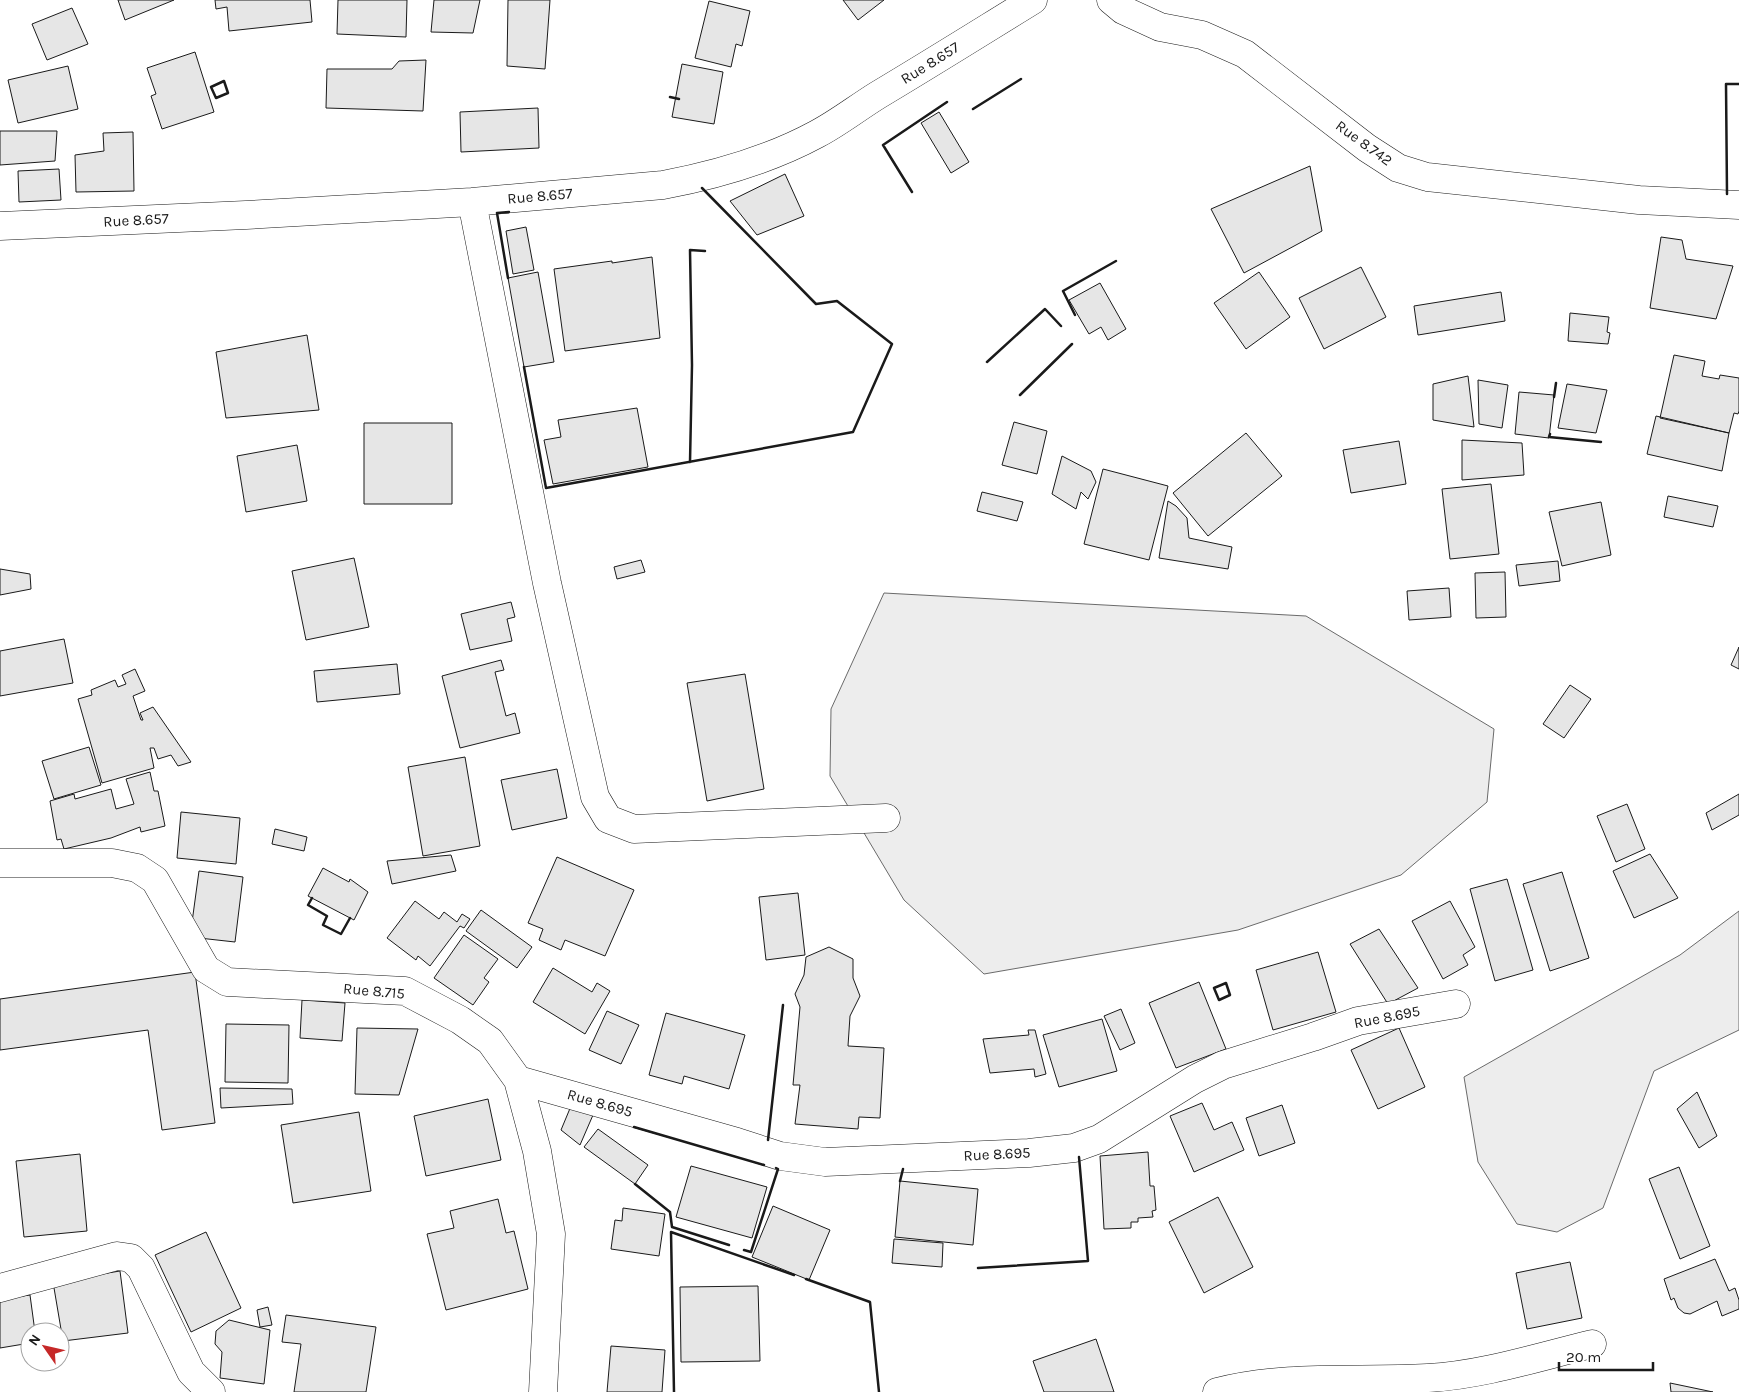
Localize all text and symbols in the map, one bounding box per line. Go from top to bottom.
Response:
street label: Rue 8.657 [897,38,963,88]
street label: Rue 8.742 [1332,116,1396,170]
street label: Rue 8.657 [507,184,573,208]
street label: Rue 8.657 [103,209,169,231]
street label: Rue 8.715 [342,979,406,1003]
street label: Rue 8.695 [1352,1002,1422,1032]
street label: Rue 8.695 [565,1085,635,1121]
street label: Rue 8.695 [963,1143,1031,1165]
north arrow [20,1322,70,1372]
text: N [25,1331,44,1349]
scale bar [1559,1340,1653,1372]
text: 20 m [1566,1348,1601,1366]

